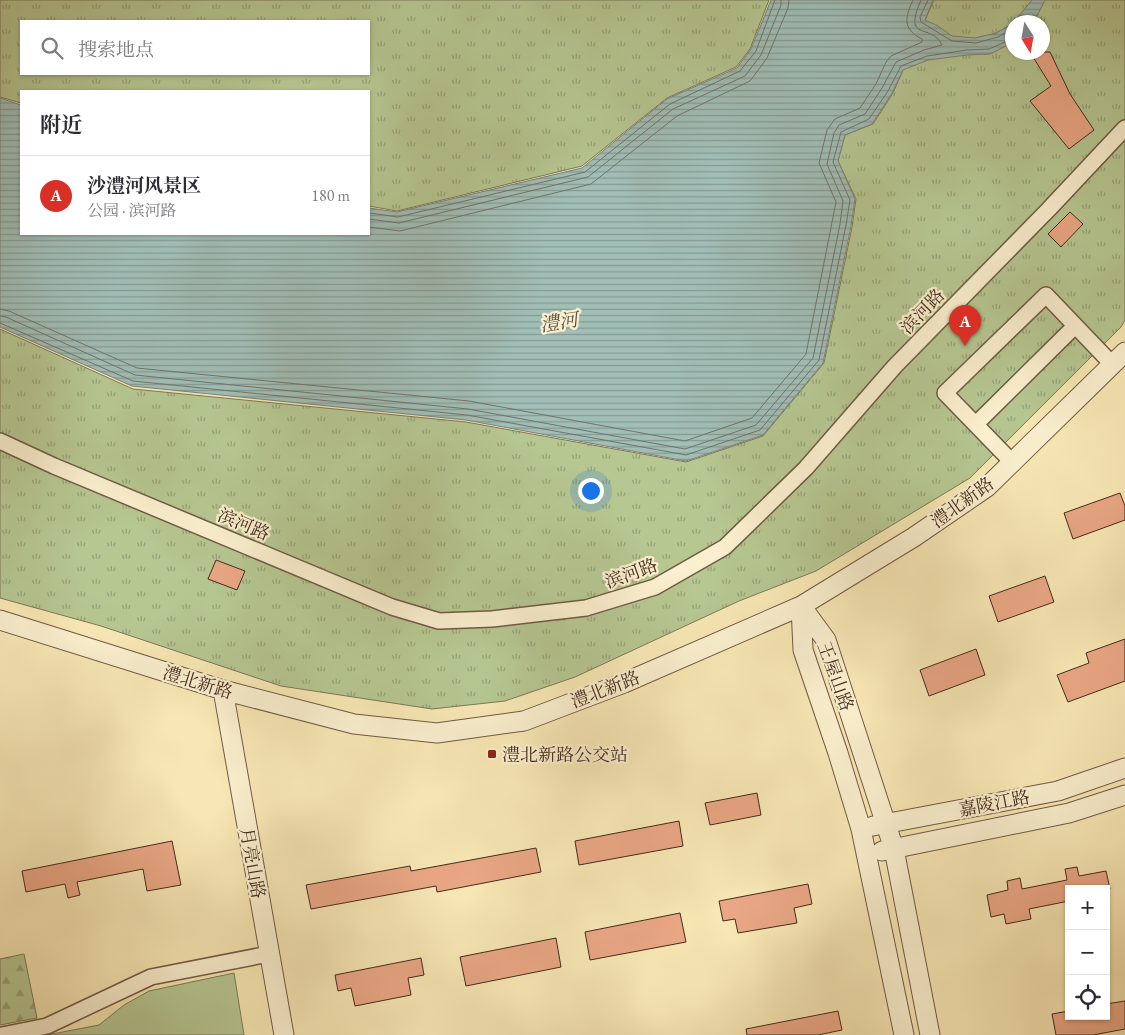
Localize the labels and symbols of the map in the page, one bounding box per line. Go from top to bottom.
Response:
north arrow [1005,15,1050,60]
street label: 滨河路 [895,284,949,338]
pin: A [949,305,981,346]
water label: 澧河 [538,306,583,337]
street label: 澧北新路 [926,472,998,532]
your location [578,478,604,504]
street label: 滨河路 [215,503,273,545]
street label: 滨河路 [602,553,660,593]
street label: 王屋山路 [813,638,859,714]
street label: 澧北新路 [160,660,236,704]
street label: 澧北新路 [567,665,643,713]
place label: 澧北新路公交站 [502,743,628,766]
marker: 澧北新路公交站 [486,748,498,760]
street label: 嘉陵江路 [956,785,1032,821]
street label: 月亮山路 [235,826,271,900]

